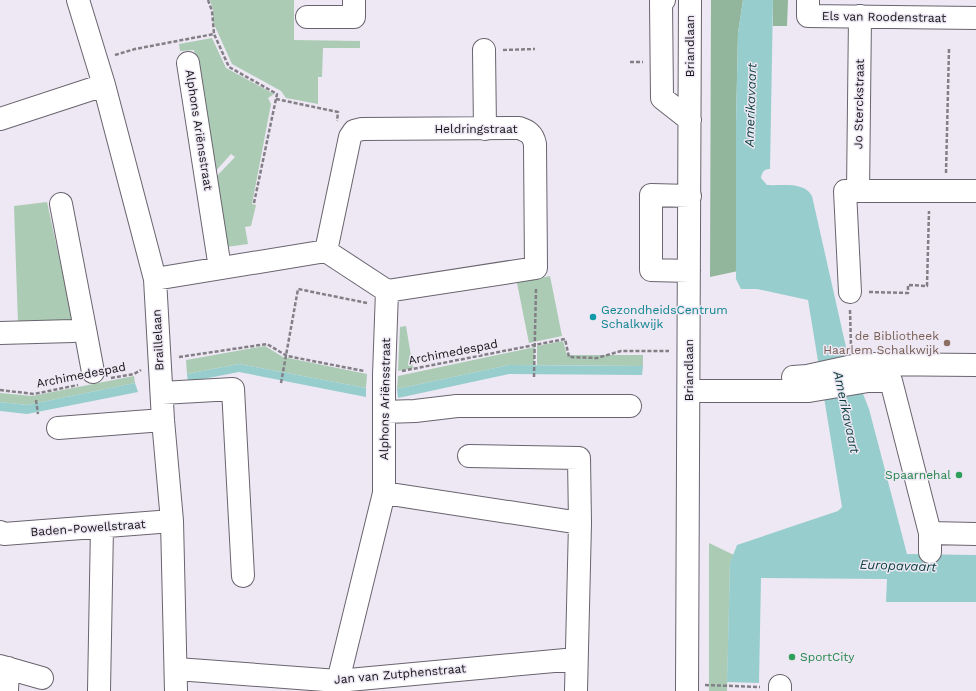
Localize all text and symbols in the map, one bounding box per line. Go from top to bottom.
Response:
street label: Els van Roodenstraat [822,9,946,25]
street label: Briandlaan [683,15,697,77]
street label: Jo Sterckstraat [851,59,867,149]
water label: Amerikavaart [742,62,759,148]
street label: Alphons Ariënsstraat [183,69,215,191]
street label: Heldringstraat [434,122,518,136]
place label: GezondheidsCentrum Schalkwijk [601,303,728,331]
street label: Braillelaan [149,309,167,371]
marker: GezondheidsCentrum Schalkwijk [588,312,598,322]
place label: de Bibliotheek Haarlem Schalkwijk [823,329,939,357]
street label: Archimedespad [407,336,499,368]
street label: Alphons Ariënsstraat [377,338,393,460]
marker: de Bibliotheek Haarlem Schalkwijk [942,338,952,348]
street label: Briandlaan [682,339,696,401]
street label: Archimedespad [35,359,127,391]
water label: Amerikavaart [830,369,863,455]
place label: Spaarnehal [885,468,951,482]
marker: Spaarnehal [954,470,964,480]
street label: Baden-Powellstraat [30,517,146,539]
water label: Europavaart [859,557,937,574]
place label: SportCity [800,650,855,664]
marker: SportCity [787,652,797,662]
street label: Jan van Zutphenstraat [333,661,467,687]

